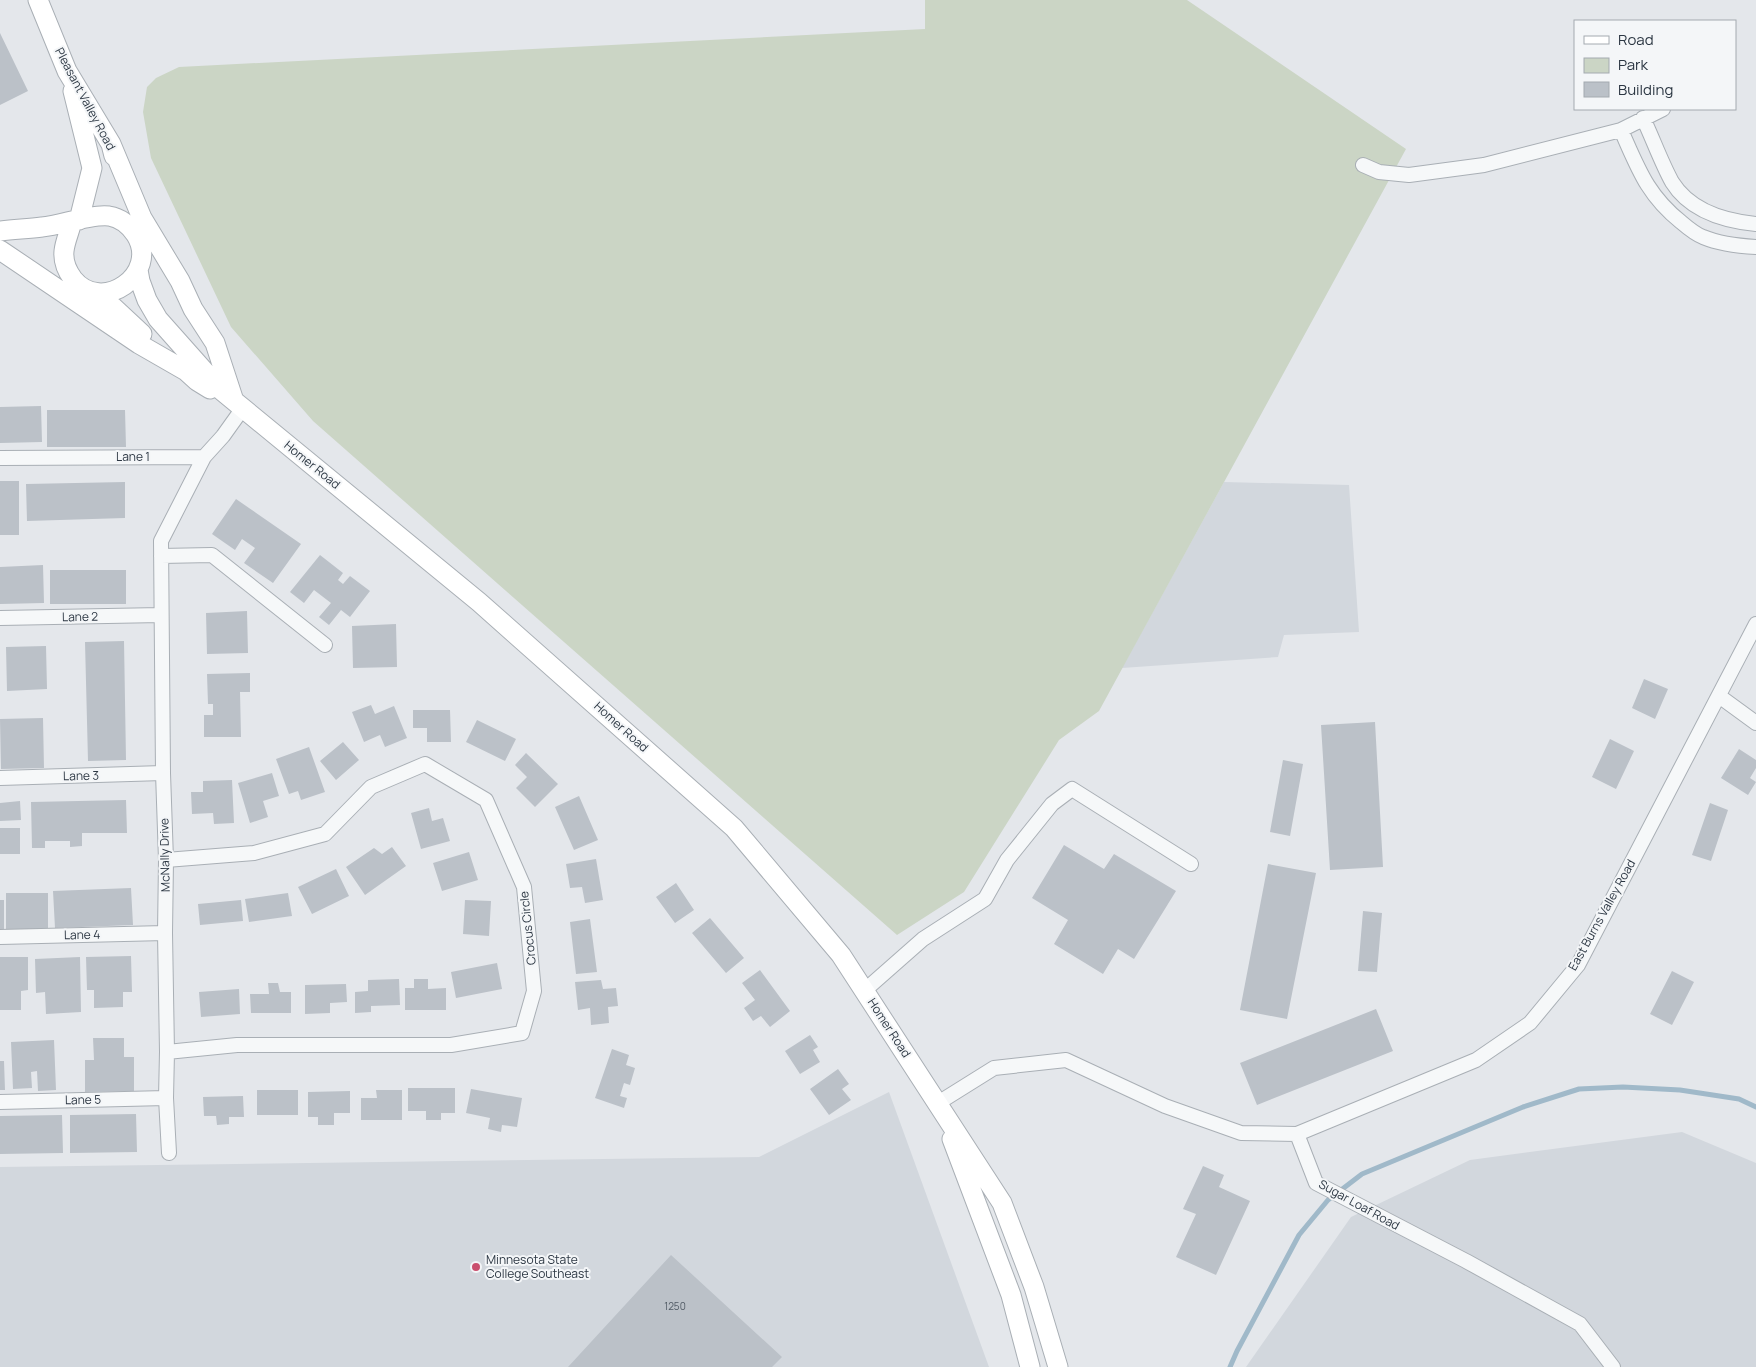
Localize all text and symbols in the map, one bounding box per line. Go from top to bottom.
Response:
legend [1574,20,1736,110]
text: Road [1618,29,1654,50]
street label: Pleasant Valley Road [51,44,120,153]
text: Park [1618,54,1648,75]
text: Building [1618,79,1673,100]
street label: Homer Road [281,437,344,493]
street label: Lane 1 [116,448,150,465]
street label: Lane 2 [62,608,98,625]
street label: Homer Road [591,698,652,756]
street label: Lane 3 [63,767,99,784]
street label: McNally Drive [155,818,174,892]
street label: East Burns Valley Road [1564,856,1639,973]
street label: Crocus Circle [515,890,540,966]
street label: Lane 4 [64,926,100,943]
street label: Homer Road [864,995,915,1061]
street label: Lane 5 [65,1091,101,1108]
street label: Sugar Loaf Road [1316,1175,1403,1234]
place label: Minnesota State College Southeast [486,1251,589,1282]
marker: Minnesota State College Southeast [470,1261,482,1273]
house number: 1250 [664,1299,686,1313]

